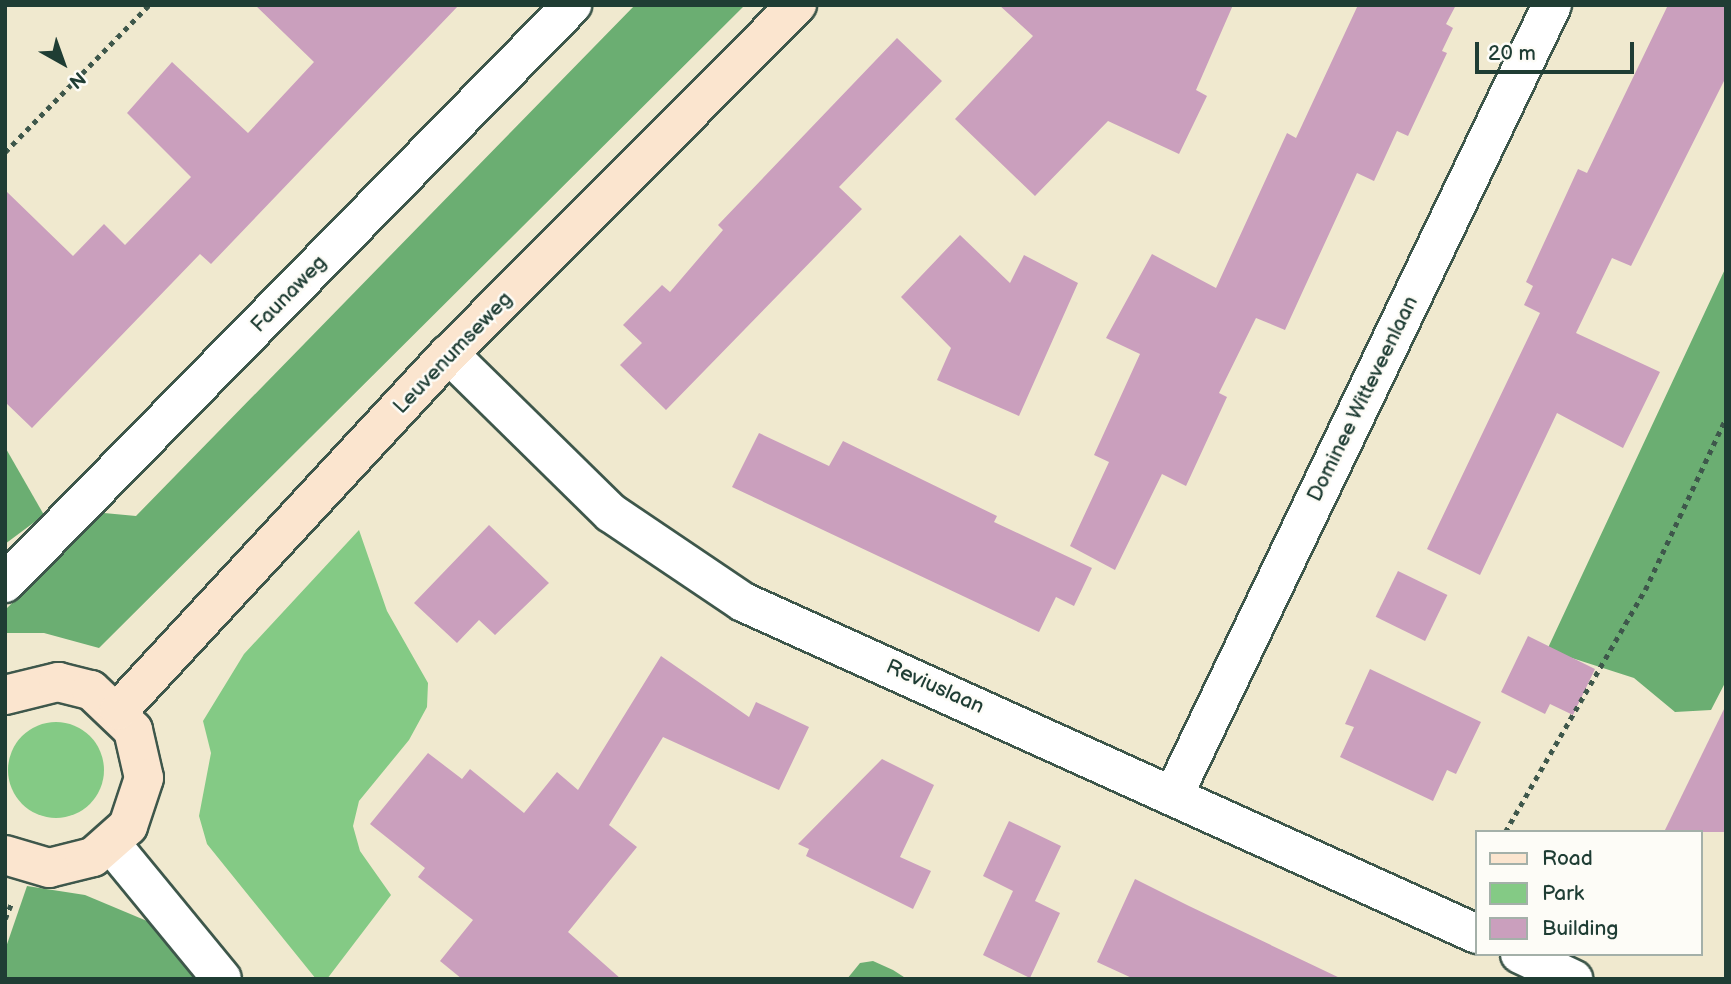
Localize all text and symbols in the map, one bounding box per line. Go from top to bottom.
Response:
north arrow [28,28,98,98]
scale bar [1479,28,1638,72]
text: 20 m [1488,41,1536,66]
text: N [64,66,90,93]
street label: Faunaweg [246,250,332,338]
street label: Leuvenumseweg [388,287,518,419]
street label: Dominee Witteveenlaan [1302,292,1424,506]
street label: Reviuslaan [882,654,988,720]
legend [1476,830,1703,956]
text: Road [1542,846,1593,871]
text: Park [1542,881,1584,906]
text: Building [1542,916,1618,941]

